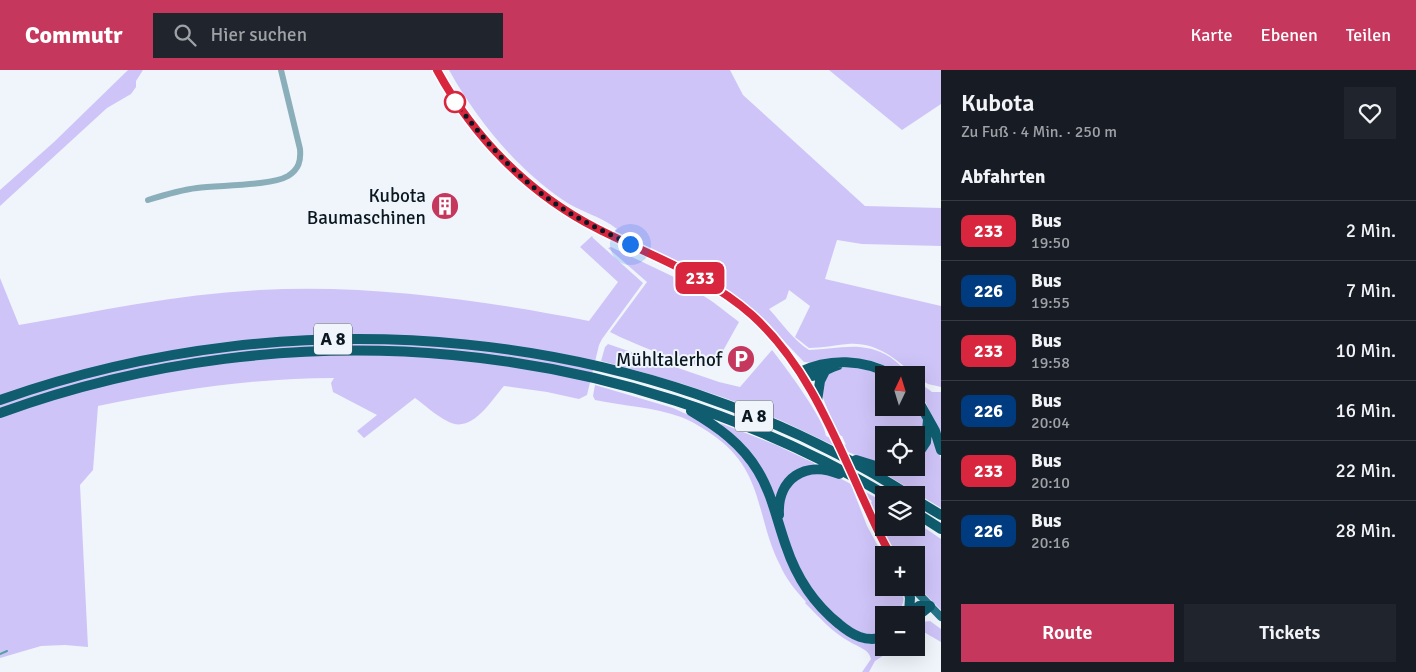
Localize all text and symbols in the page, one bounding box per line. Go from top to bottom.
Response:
search box [153,13,503,58]
text: Commutr [25,20,123,50]
icon: search [171,21,199,49]
text: Hier suchen [211,23,307,47]
text: Karte [1190,24,1232,46]
text: Ebenen [1260,24,1318,46]
text: Teilen [1346,24,1391,46]
button: heart [1344,87,1396,139]
text: Kubota [961,88,1034,118]
unlabelled marker [444,91,466,113]
text: Zu Fuß · 4 Min. · 250 m [961,122,1117,142]
text: Abfahrten [961,165,1045,189]
place label: Kubota Baumaschinen [307,184,426,230]
building icon: Kubota Baumaschinen [430,191,460,221]
text: Bus [1031,209,1062,233]
text: 2 Min. [1346,219,1396,243]
text: 233 [974,220,1003,242]
your location [618,232,643,257]
text: 19:50 [1031,233,1070,253]
line badge: 233 [671,262,729,294]
text: 233 [685,267,715,289]
text: Bus [1031,269,1062,293]
text: 7 Min. [1346,279,1396,303]
text: 226 [974,280,1003,302]
text: 19:55 [1031,293,1070,313]
road number: A 8 [314,323,352,354]
text: Bus [1031,329,1062,353]
text: 10 Min. [1335,339,1396,363]
text: 233 [974,340,1003,362]
parking icon: Mühltalerhof [726,344,756,374]
place label: Mühltalerhof [616,348,724,372]
text: 19:58 [1031,353,1070,373]
north arrow [875,366,925,416]
map controls [875,366,925,656]
text: Bus [1031,389,1062,413]
text: 16 Min. [1335,399,1396,423]
text: 226 [974,400,1003,422]
road number: A 8 [735,401,773,432]
text: 20:04 [1031,413,1070,433]
button: locate [875,426,925,476]
text: Bus [1031,449,1062,473]
text: 22 Min. [1335,459,1396,483]
text: 233 [974,460,1003,482]
text: 20:10 [1031,473,1070,493]
button: layers [875,486,925,536]
text: Bus [1031,509,1062,533]
text: 28 Min. [1335,519,1396,543]
text: 226 [974,520,1003,542]
text: 20:16 [1031,533,1070,553]
button: + [875,546,925,596]
button: Route [961,604,1174,662]
button: Tickets [1184,604,1396,662]
button: − [875,606,925,656]

